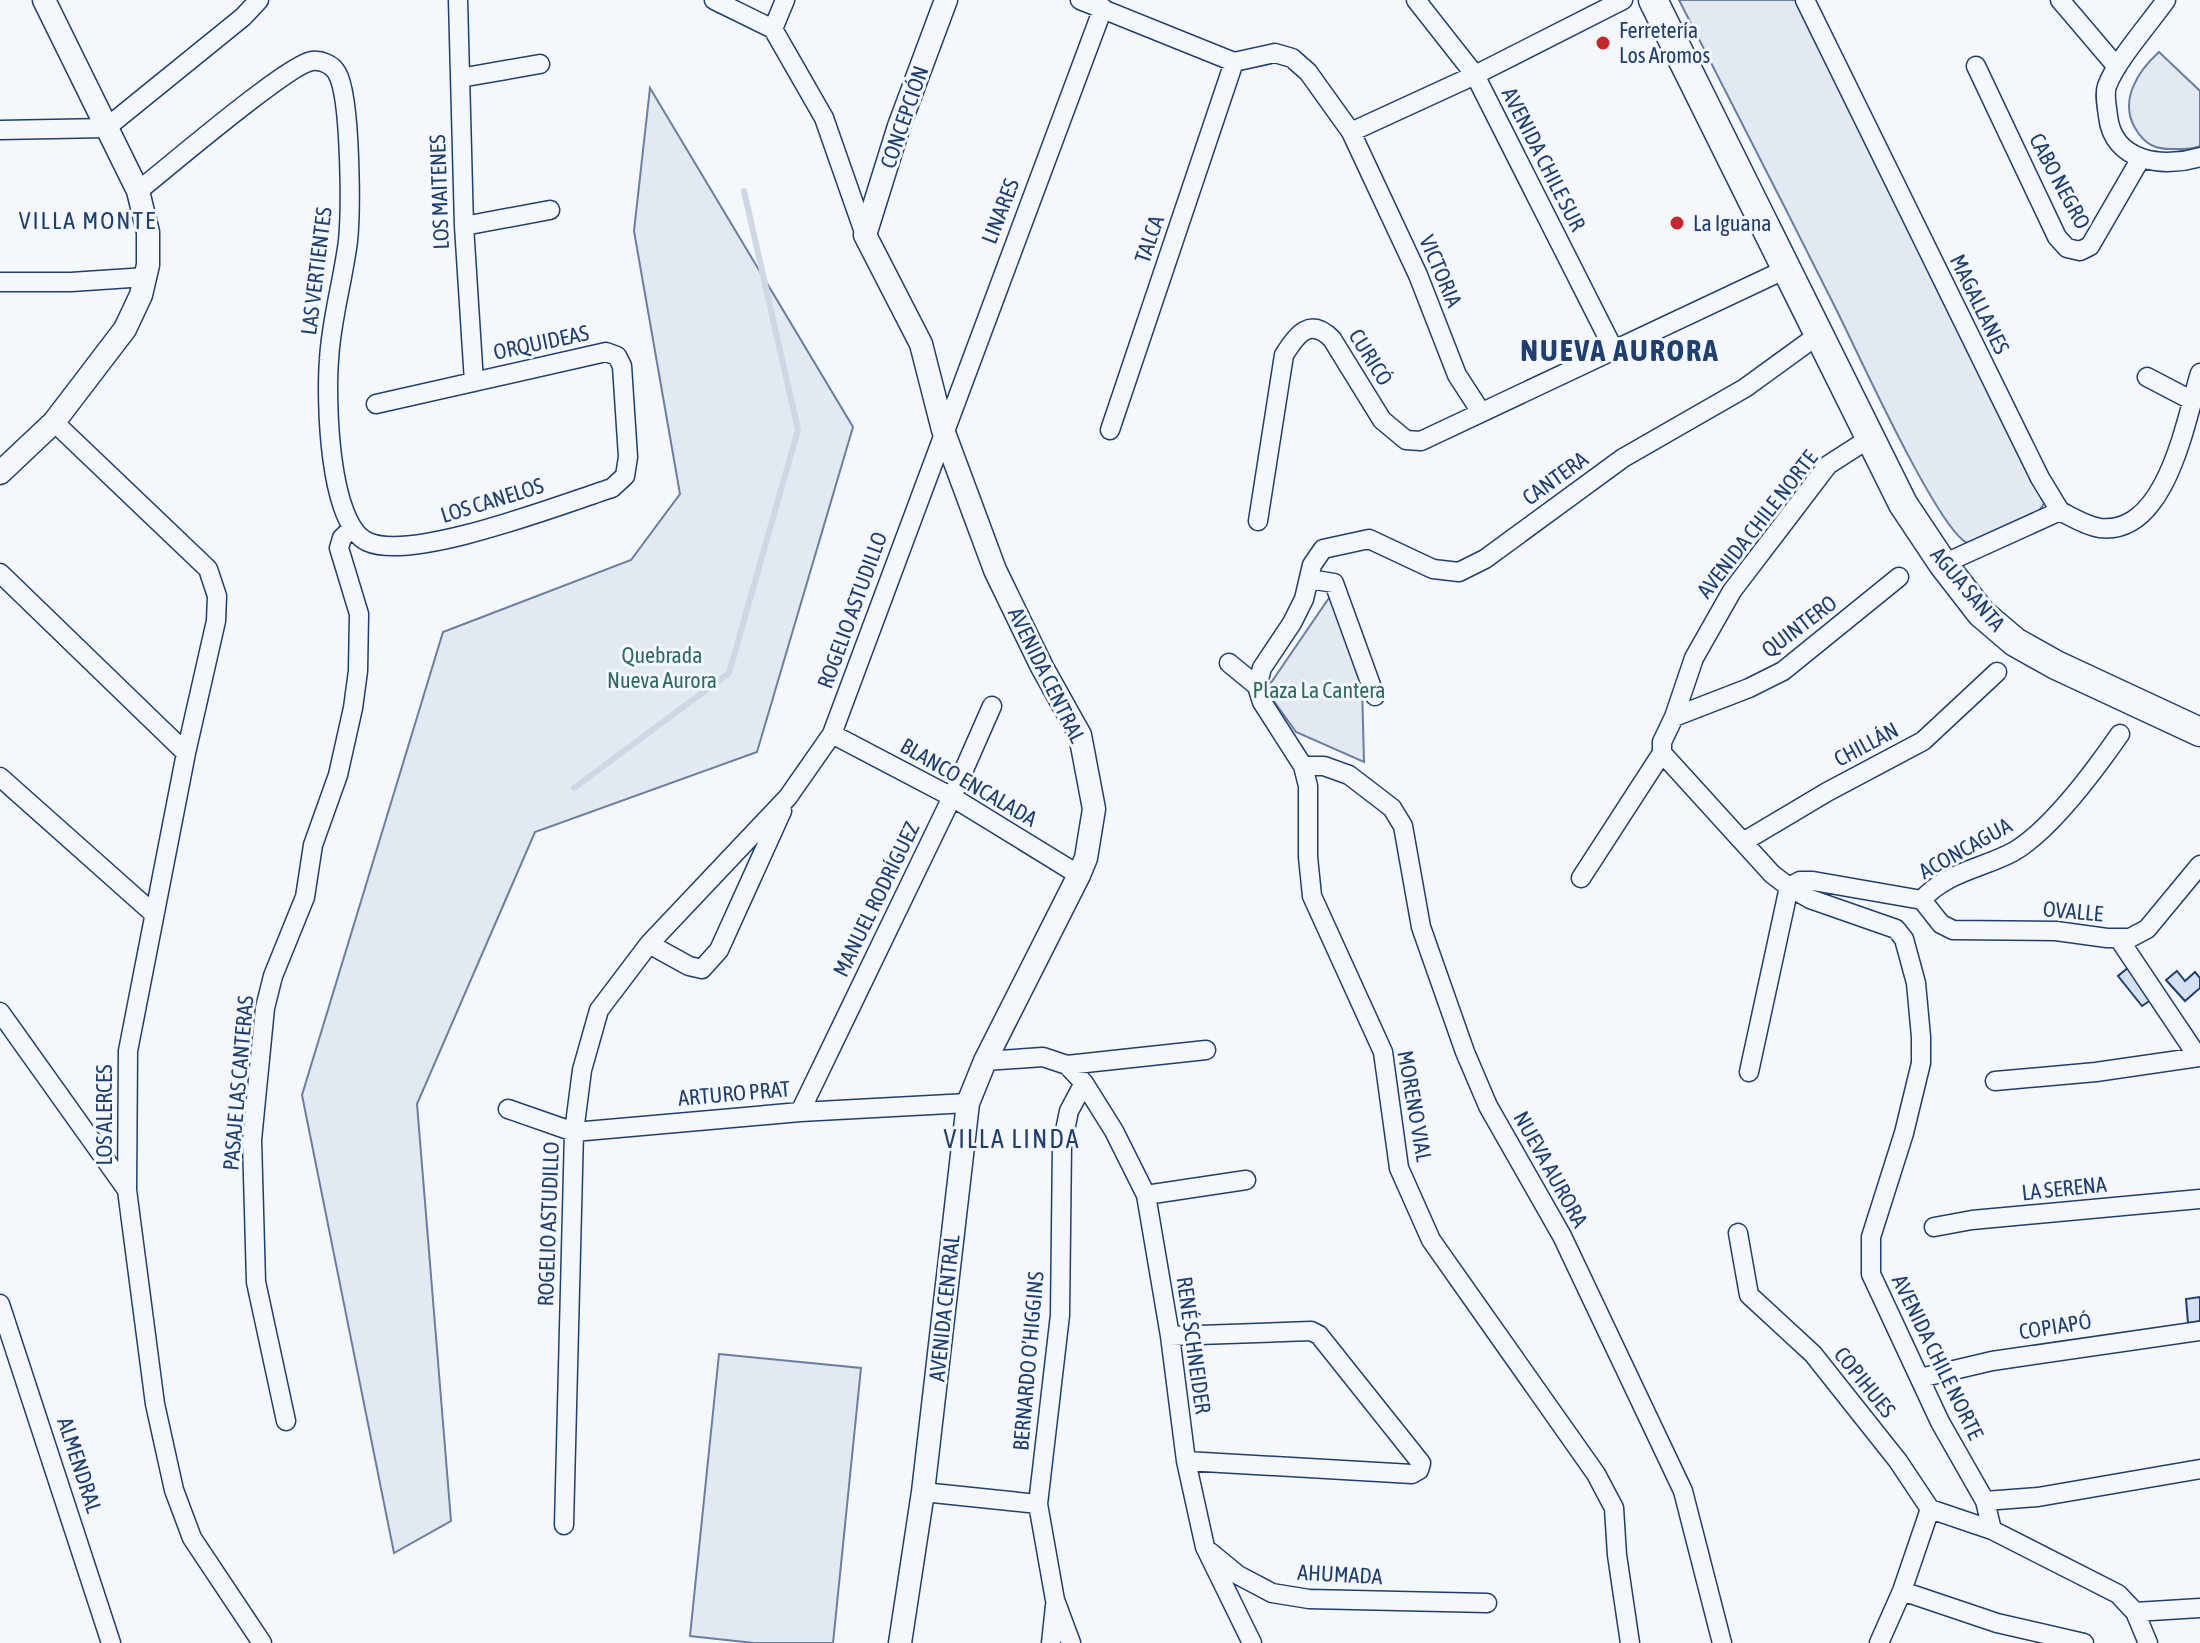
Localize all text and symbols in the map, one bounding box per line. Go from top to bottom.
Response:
place label: Ferretería Los Aromos [1619,17,1710,68]
marker: Ferretería Los Aromos [1594,34,1612,52]
street label: CONCEPCIÓN [874,62,934,172]
street label: AVENIDA CHILE SUR [1497,83,1591,235]
street label: CABO NEGRO [2024,129,2096,233]
street label: LOS MAITENES [424,134,454,250]
street label: LINARES [976,175,1024,247]
street label: LAS VERTIENTES [295,206,337,336]
district label: VILLA MONTE [19,207,157,234]
place label: La Iguana [1693,210,1772,236]
street label: TALCA [1129,212,1169,266]
marker: La Iguana [1668,214,1686,232]
street label: VICTORIA [1414,231,1468,311]
street label: MAGALLANES [1945,250,2015,358]
street label: ORQUIDEAS [491,319,591,365]
street label: CURICÓ [1344,324,1398,390]
district label: NUEVA AURORA [1520,333,1720,367]
street label: AVENIDA CHILE NORTE [1691,444,1823,603]
street label: CANTERA [1517,445,1593,510]
street label: LOS CANELOS [437,472,547,528]
street label: ROGELIO ASTUDILLO [812,528,892,692]
street label: AGUA SANTA [1925,542,2011,637]
street label: QUINTERO [1756,589,1842,663]
street label: AVENIDA CENTRAL [1003,603,1091,747]
park label: Quebrada Nueva Aurora [607,642,717,693]
park label: Plaza La Cantera [1253,677,1385,703]
street label: CHILLÁN [1829,716,1903,772]
street label: BLANCO ENCALADA [896,732,1042,832]
street label: ACONCAGUA [1914,812,2016,884]
street label: MANUEL RODRÍGUEZ [827,817,925,981]
street label: OVALLE [2042,895,2105,927]
street label: PASAJE LAS CANTERAS [217,995,259,1171]
street label: MORENO VIAL [1392,1048,1438,1164]
street label: LOS ALERCES [91,1064,117,1166]
street label: ARTURO PRAT [677,1075,791,1111]
street label: NUEVA AURORA [1508,1106,1594,1232]
district label: VILLA LINDA [943,1124,1081,1154]
street label: ROGELIO ASTUDILLO [532,1141,564,1307]
street label: LA SERENA [2020,1171,2108,1205]
street label: AVENIDA CENTRAL [923,1233,965,1383]
street label: BERNARDO O’HIGGINS [1007,1270,1049,1452]
street label: AVENIDA CHILE NORTE [1887,1270,1989,1444]
street label: RENÉ SCHNEIDER [1172,1275,1216,1415]
street label: COPIAPÓ [2017,1307,2093,1345]
street label: COPIHUES [1829,1342,1901,1422]
street label: ALMENDRAL [52,1414,108,1517]
street label: AHUMADA [1297,1559,1383,1589]

